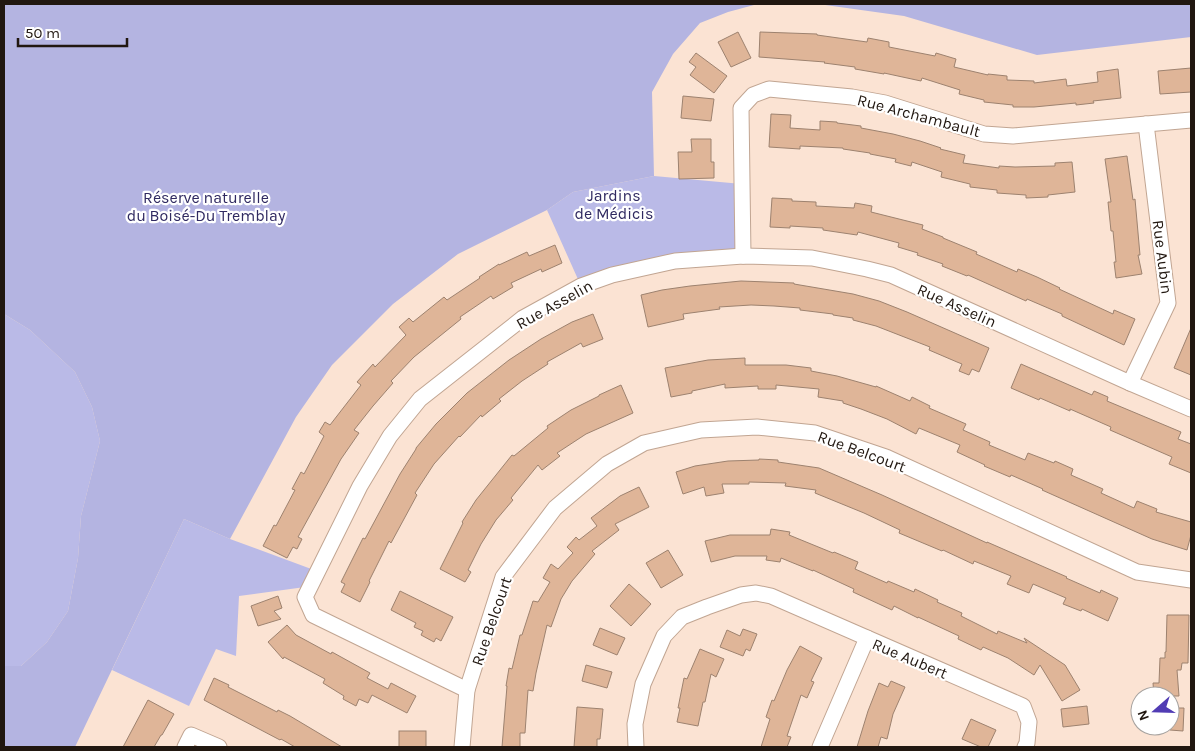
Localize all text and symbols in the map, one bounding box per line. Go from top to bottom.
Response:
scale bar [18,15,126,47]
text: 50 m [25,24,60,42]
street label: Rue Archambault [855,90,982,141]
park label: Jardins de Médicis [575,186,653,223]
park label: Réserve naturelle du Boisé-Du Tremblay [127,188,286,225]
street label: Rue Aubin [1149,219,1176,295]
street label: Rue Asselin [513,276,596,333]
street label: Rue Asselin [914,280,999,331]
street label: Rue Belcourt [815,427,909,476]
street label: Rue Belcourt [467,574,516,668]
street label: Rue Aubert [869,634,950,683]
north arrow [1130,686,1180,736]
text: N [1134,708,1153,723]

